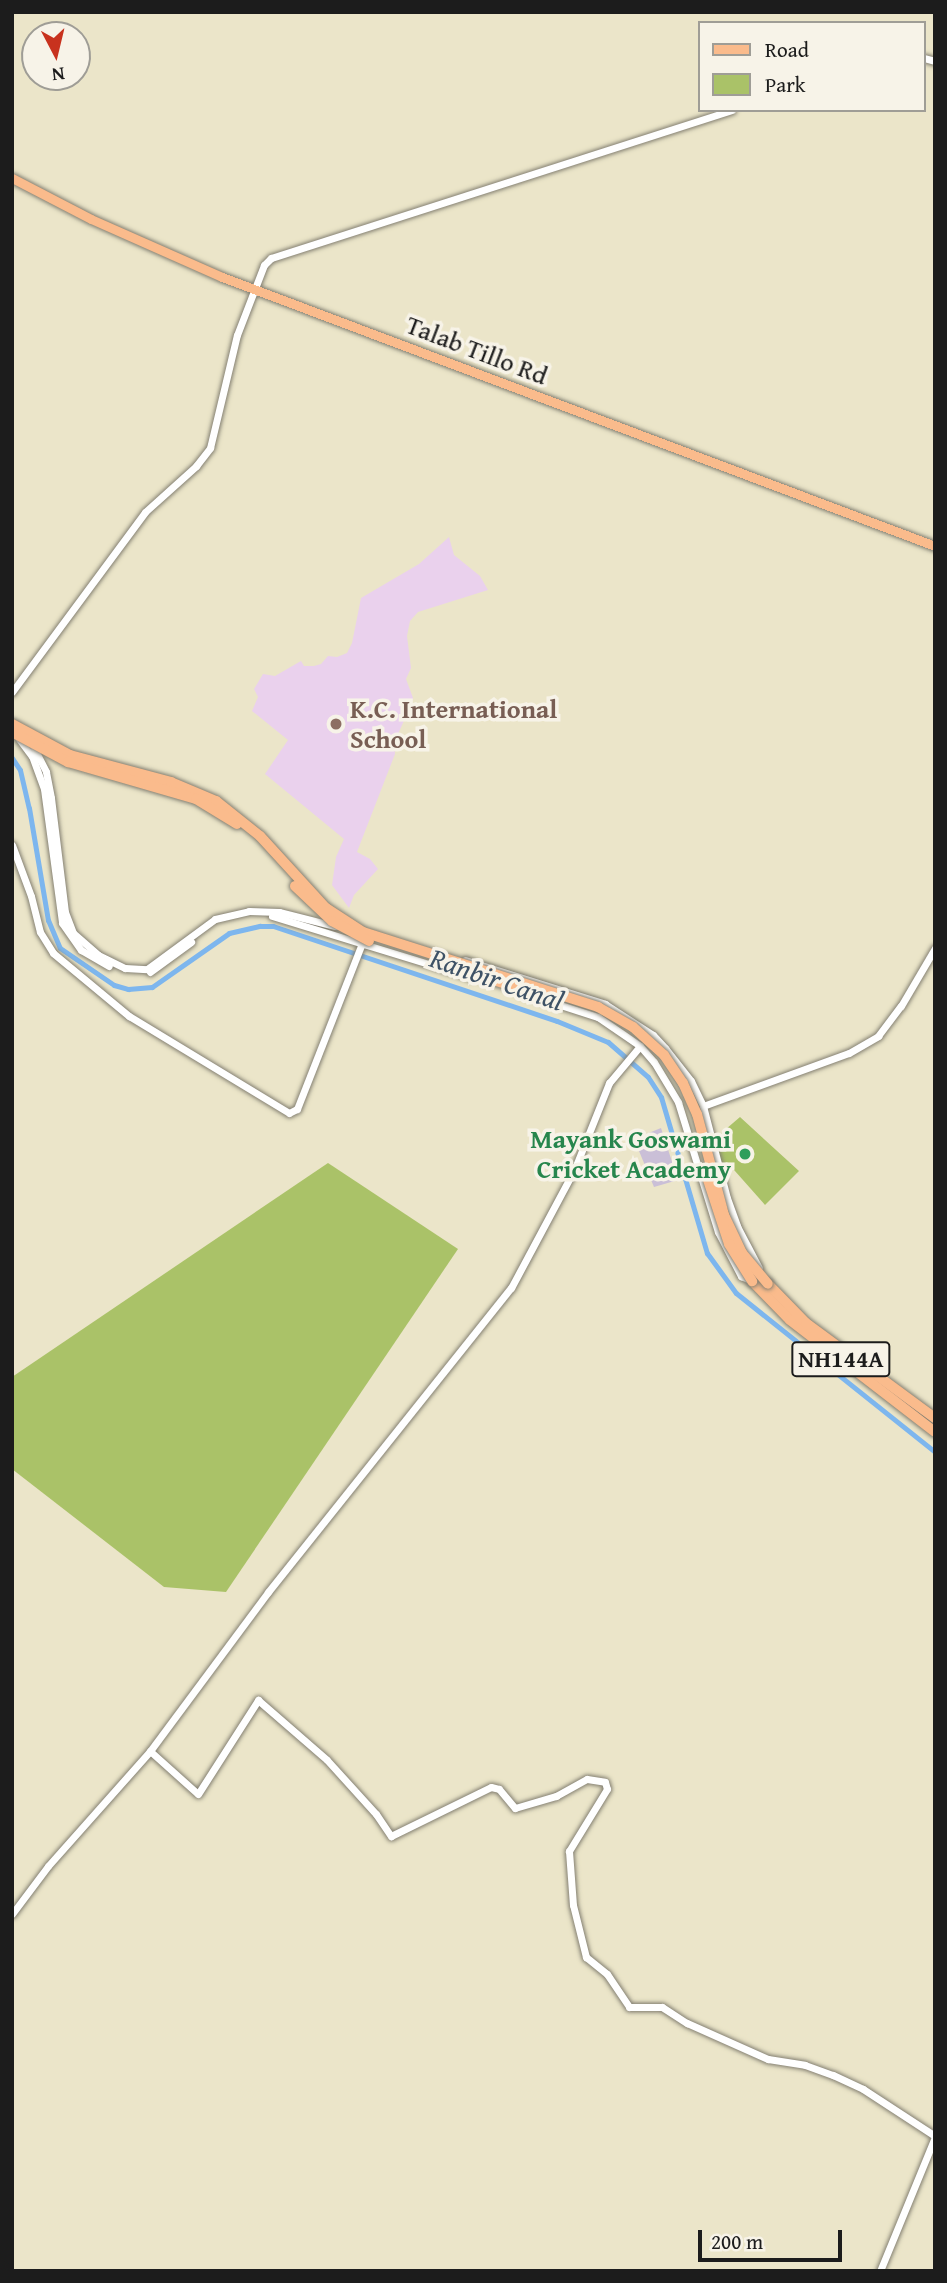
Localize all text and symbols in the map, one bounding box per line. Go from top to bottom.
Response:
north arrow [21,21,91,91]
legend [698,21,926,112]
text: Road [765,34,809,65]
text: N [50,60,66,90]
text: Park [765,69,806,100]
street label: Talab Tillo Rd [402,309,552,391]
place label: K.C. International School [350,693,557,754]
marker: K.C. International School [328,716,344,732]
water label: Ranbir Canal [426,940,568,1018]
place label: Mayank Goswami Cricket Academy [530,1123,731,1184]
marker: Mayank Goswami Cricket Academy [737,1146,753,1162]
road number: NH144A [790,1338,892,1380]
scale bar [702,2216,846,2260]
text: 200 m [711,2226,763,2257]

